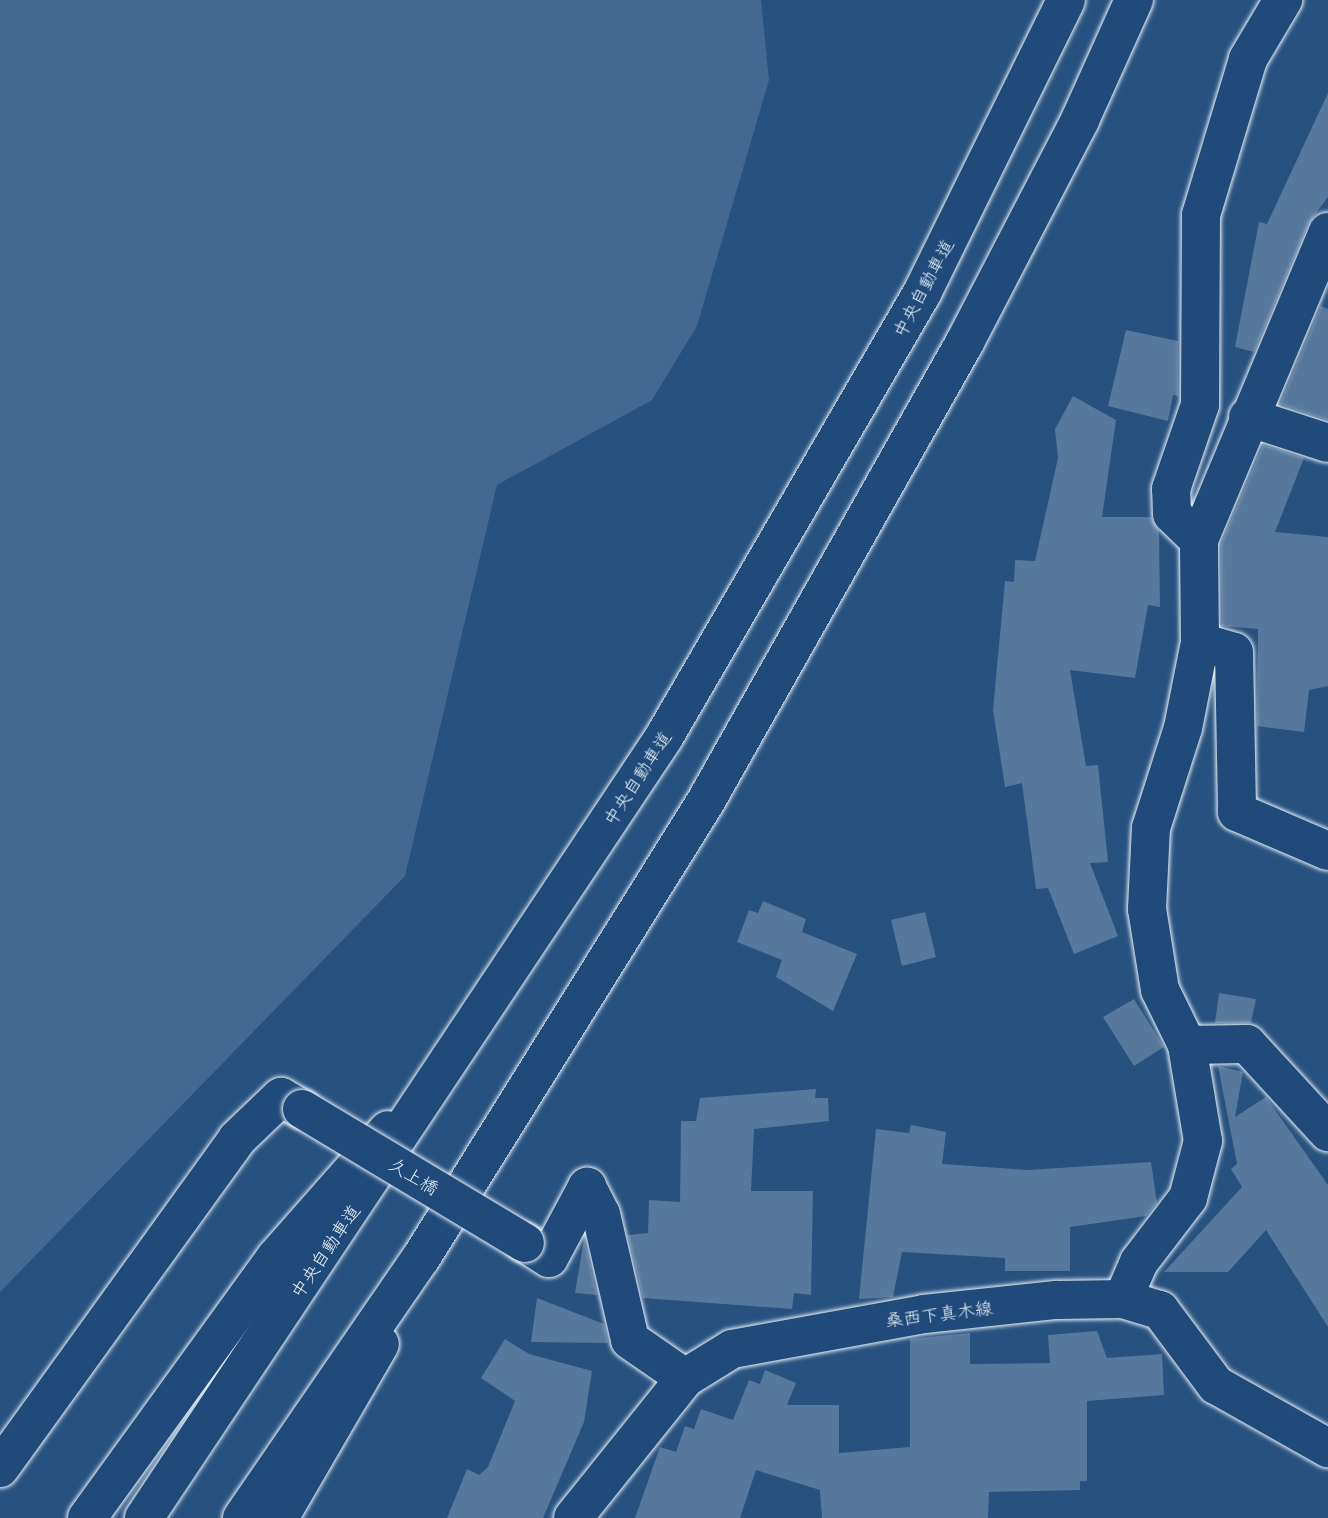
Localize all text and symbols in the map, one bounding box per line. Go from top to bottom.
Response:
street label: 中央自動車道 [888,235,958,341]
street label: 中央自動車道 [599,727,675,829]
street label: 久上橋 [385,1153,443,1199]
street label: 中央自動車道 [286,1200,364,1302]
street label: 桑西下真木線 [884,1297,994,1331]

